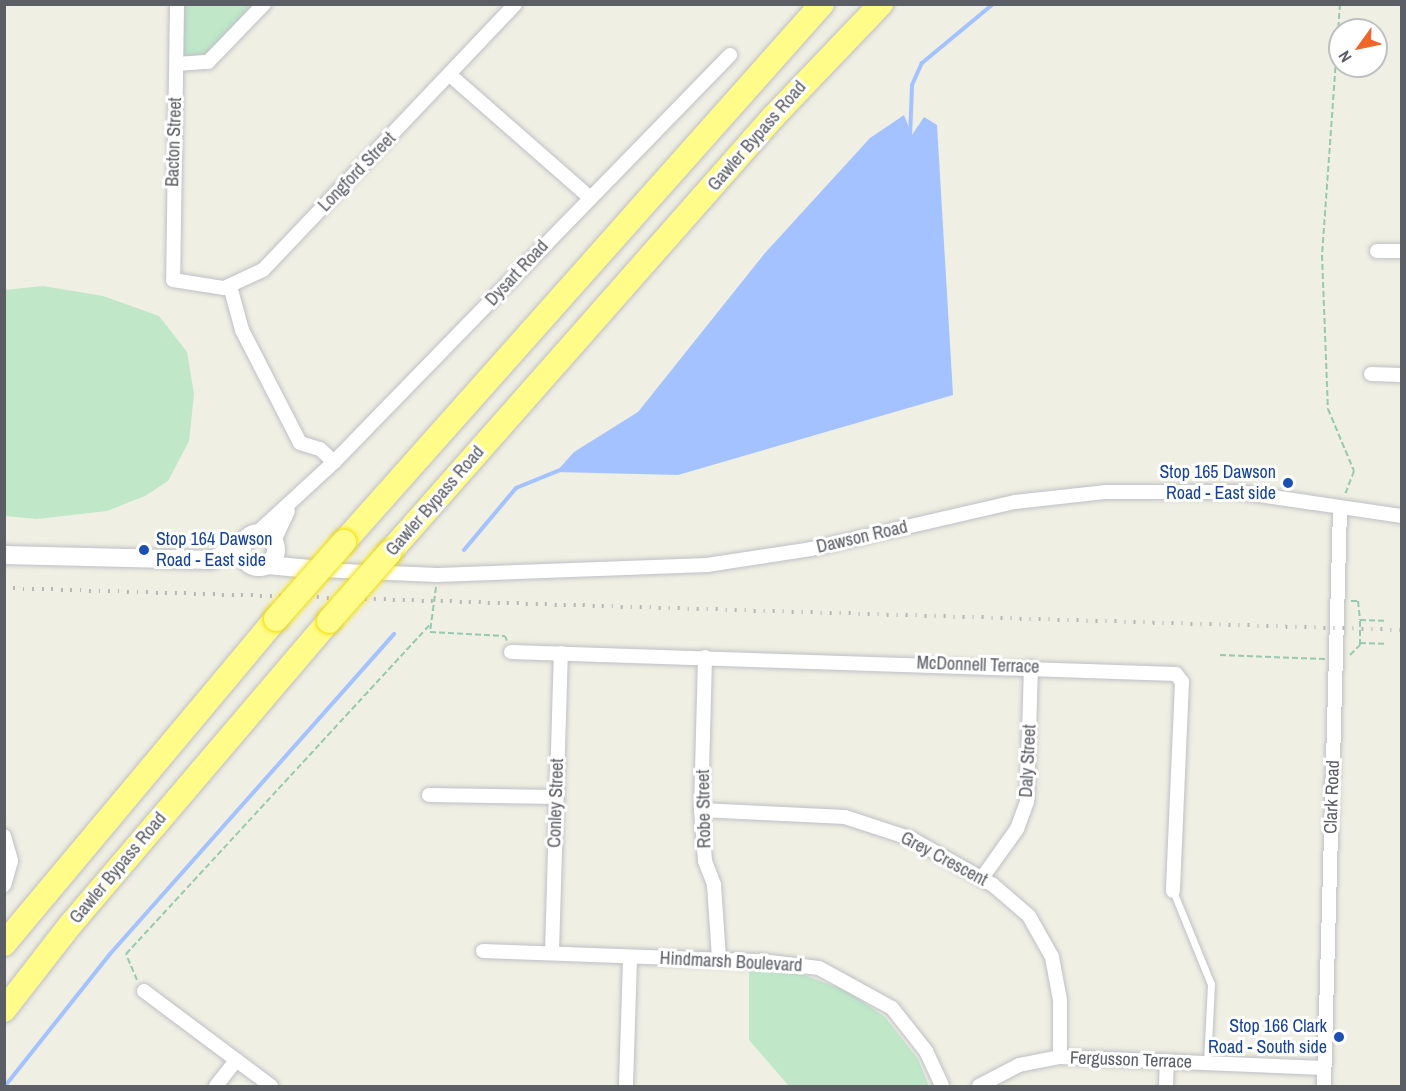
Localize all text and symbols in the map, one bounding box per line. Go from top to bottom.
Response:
north arrow [1328,18,1388,78]
text: N [1333,47,1356,67]
street label: Gawler Bypass Road [703,77,811,195]
street label: Bacton Street [162,97,186,187]
street label: Longford Street [314,128,400,216]
street label: Dysart Road [481,236,553,310]
street label: Gawler Bypass Road [381,442,489,560]
place label: Stop 165 Dawson Road - East side [1159,462,1276,504]
marker: Stop 165 Dawson Road - East side [1281,476,1295,490]
street label: Dawson Road [814,516,910,558]
place label: Stop 164 Dawson Road - East side [156,529,273,572]
marker: Stop 164 Dawson Road - East side [137,543,151,557]
street label: McDonnell Terrace [916,652,1040,678]
street label: Daly Street [1015,724,1041,798]
street label: Conley Street [544,758,568,848]
street label: Clark Road [1320,760,1344,834]
street label: Robe Street [693,769,715,849]
street label: Gawler Bypass Road [65,808,171,928]
street label: Grey Crescent [897,827,991,891]
street label: Hindmarsh Boulevard [659,947,803,977]
place label: Stop 166 Clark Road - South side [1208,1016,1327,1058]
marker: Stop 166 Clark Road - South side [1332,1030,1346,1044]
street label: Fergusson Terrace [1069,1047,1193,1073]

